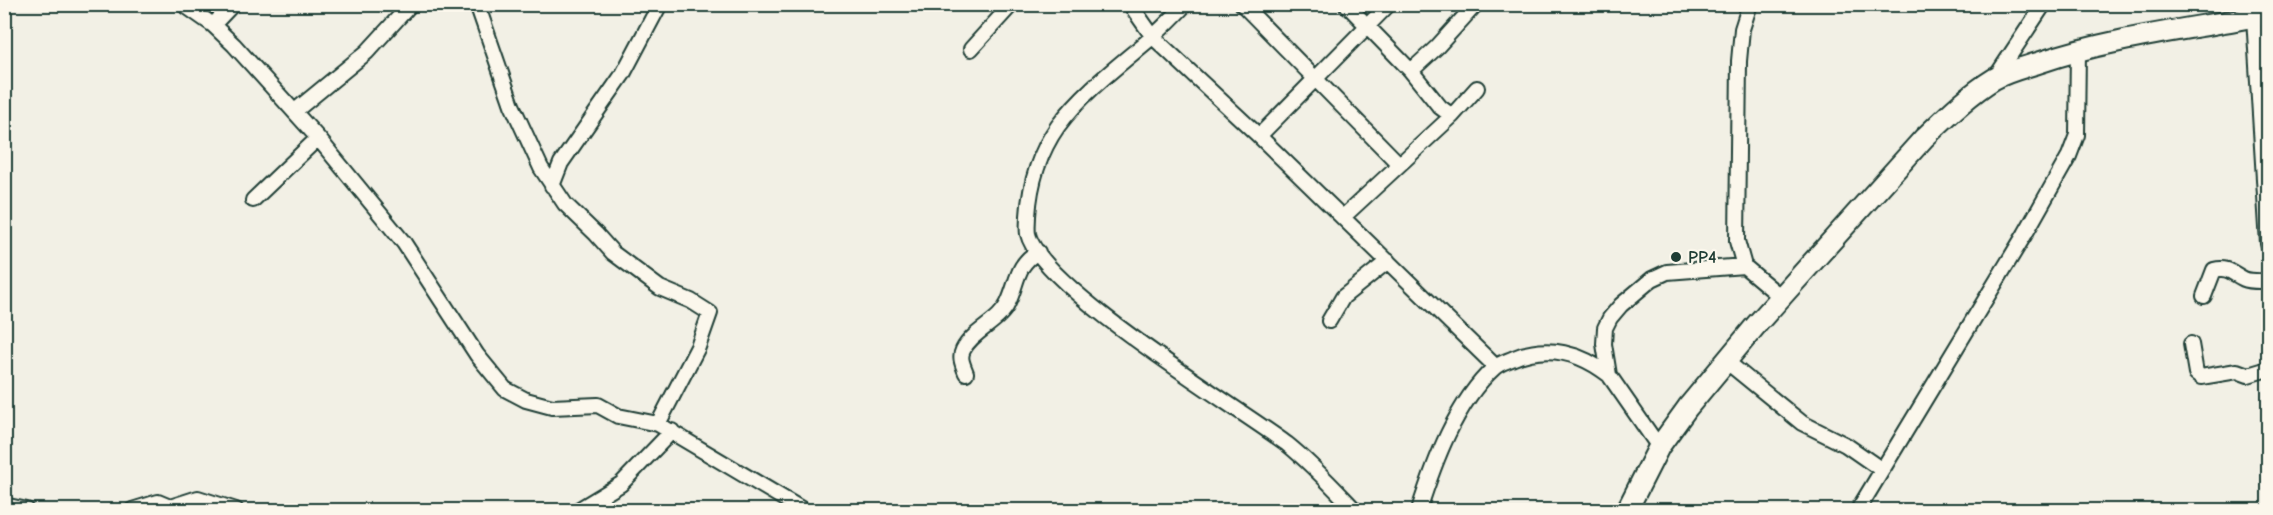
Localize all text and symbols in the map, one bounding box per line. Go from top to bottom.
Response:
place label: PP4 [1688,247,1716,268]
marker: PP4 [1669,250,1683,264]

